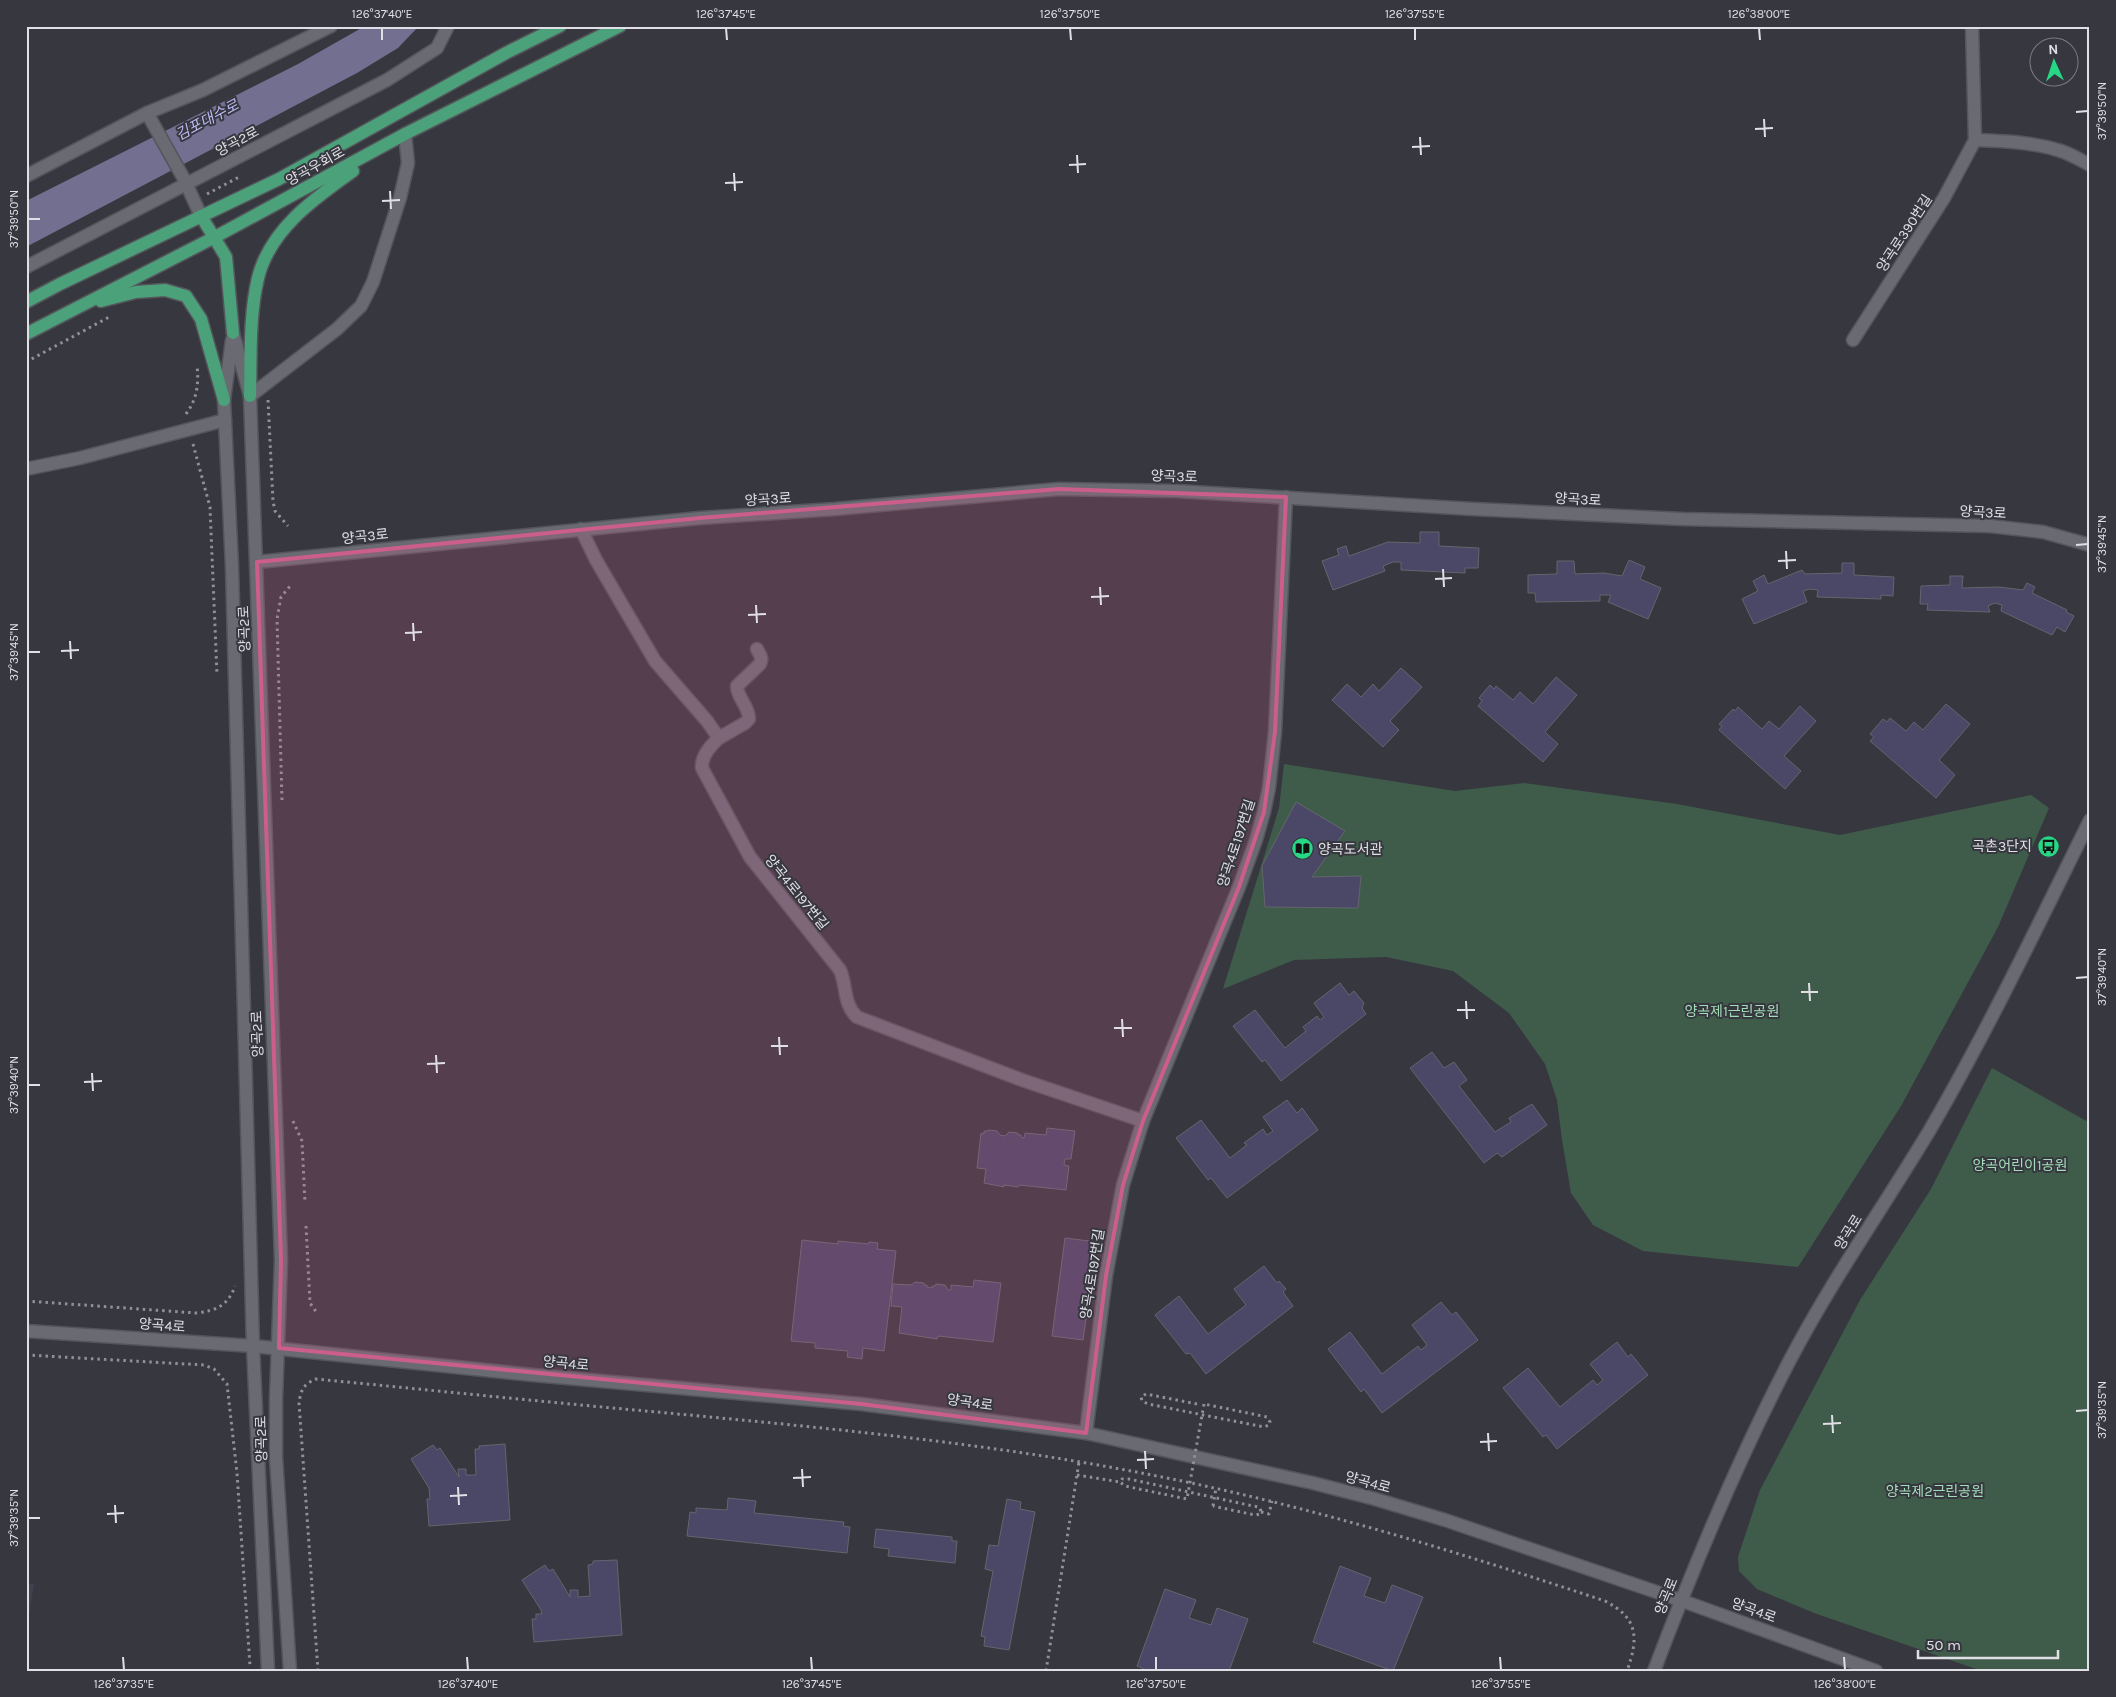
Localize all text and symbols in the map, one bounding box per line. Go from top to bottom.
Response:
text: 126°37'40"E [352,7,412,21]
text: 126°37'45"E [696,7,756,21]
text: 126°37'50"E [1040,7,1100,21]
text: 126°37'55"E [1385,7,1445,21]
text: 126°38'00"E [1728,7,1790,21]
north arrow [2028,38,2078,88]
text: N [2048,41,2059,58]
text: 37°39'50"N [2095,82,2109,140]
water label: 김포대수로 [172,95,243,144]
street label: 양곡2로 [213,123,262,160]
street label: 양곡우회로 [283,143,348,189]
text: 37°39'50"N [7,190,21,248]
street label: 양곡로390번길 [1873,191,1936,275]
street label: 양곡3로 [1150,467,1198,486]
street label: 양곡3로 [744,489,792,510]
street label: 양곡3로 [1554,490,1602,509]
street label: 양곡3로 [1959,503,2007,522]
text: 37°39'45"N [2095,515,2109,573]
street label: 양곡3로 [341,526,389,547]
street label: 양곡2로 [235,605,254,653]
text: 37°39'45"N [7,623,21,681]
street label: 양곡4로197번길 [1214,797,1259,889]
bus stop icon: 곡촌3단지 [2036,834,2060,858]
library icon: 양곡도서관 [1290,837,1314,861]
place label: 곡촌3단지 [1972,838,2032,855]
place label: 양곡도서관 [1318,841,1383,858]
street label: 양곡4로197번길 [761,851,832,933]
text: 37°39'40"N [2095,948,2109,1006]
park label: 양곡제1근린공원 [1685,1003,1779,1020]
street label: 양곡2로 [248,1010,267,1058]
text: 37°39'40"N [7,1056,21,1114]
park label: 양곡어린이1공원 [1973,1157,2067,1174]
street label: 양곡로 [1831,1211,1866,1253]
street label: 양곡4로197번길 [1077,1228,1108,1321]
street label: 양곡4로 [138,1315,186,1336]
street label: 양곡4로 [542,1353,590,1374]
text: 37°39'35"N [2095,1381,2109,1439]
street label: 양곡4로 [946,1391,994,1414]
street label: 양곡2로 [253,1415,270,1463]
street label: 양곡4로 [1343,1468,1393,1497]
park label: 양곡제2근린공원 [1886,1483,1984,1500]
text: 37°39'35"N [7,1489,21,1547]
street label: 양곡로 [1651,1575,1682,1617]
street label: 양곡4로 [1729,1595,1779,1626]
scale bar [1918,1627,2058,1659]
text: 50 m [1926,1636,1961,1654]
text: 126°37'35"E [94,1677,154,1691]
text: 126°37'40"E [438,1677,498,1691]
text: 126°37'45"E [782,1677,842,1691]
text: 126°37'50"E [1126,1677,1186,1691]
text: 126°37'55"E [1471,1677,1531,1691]
text: 126°38'00"E [1814,1677,1876,1691]

